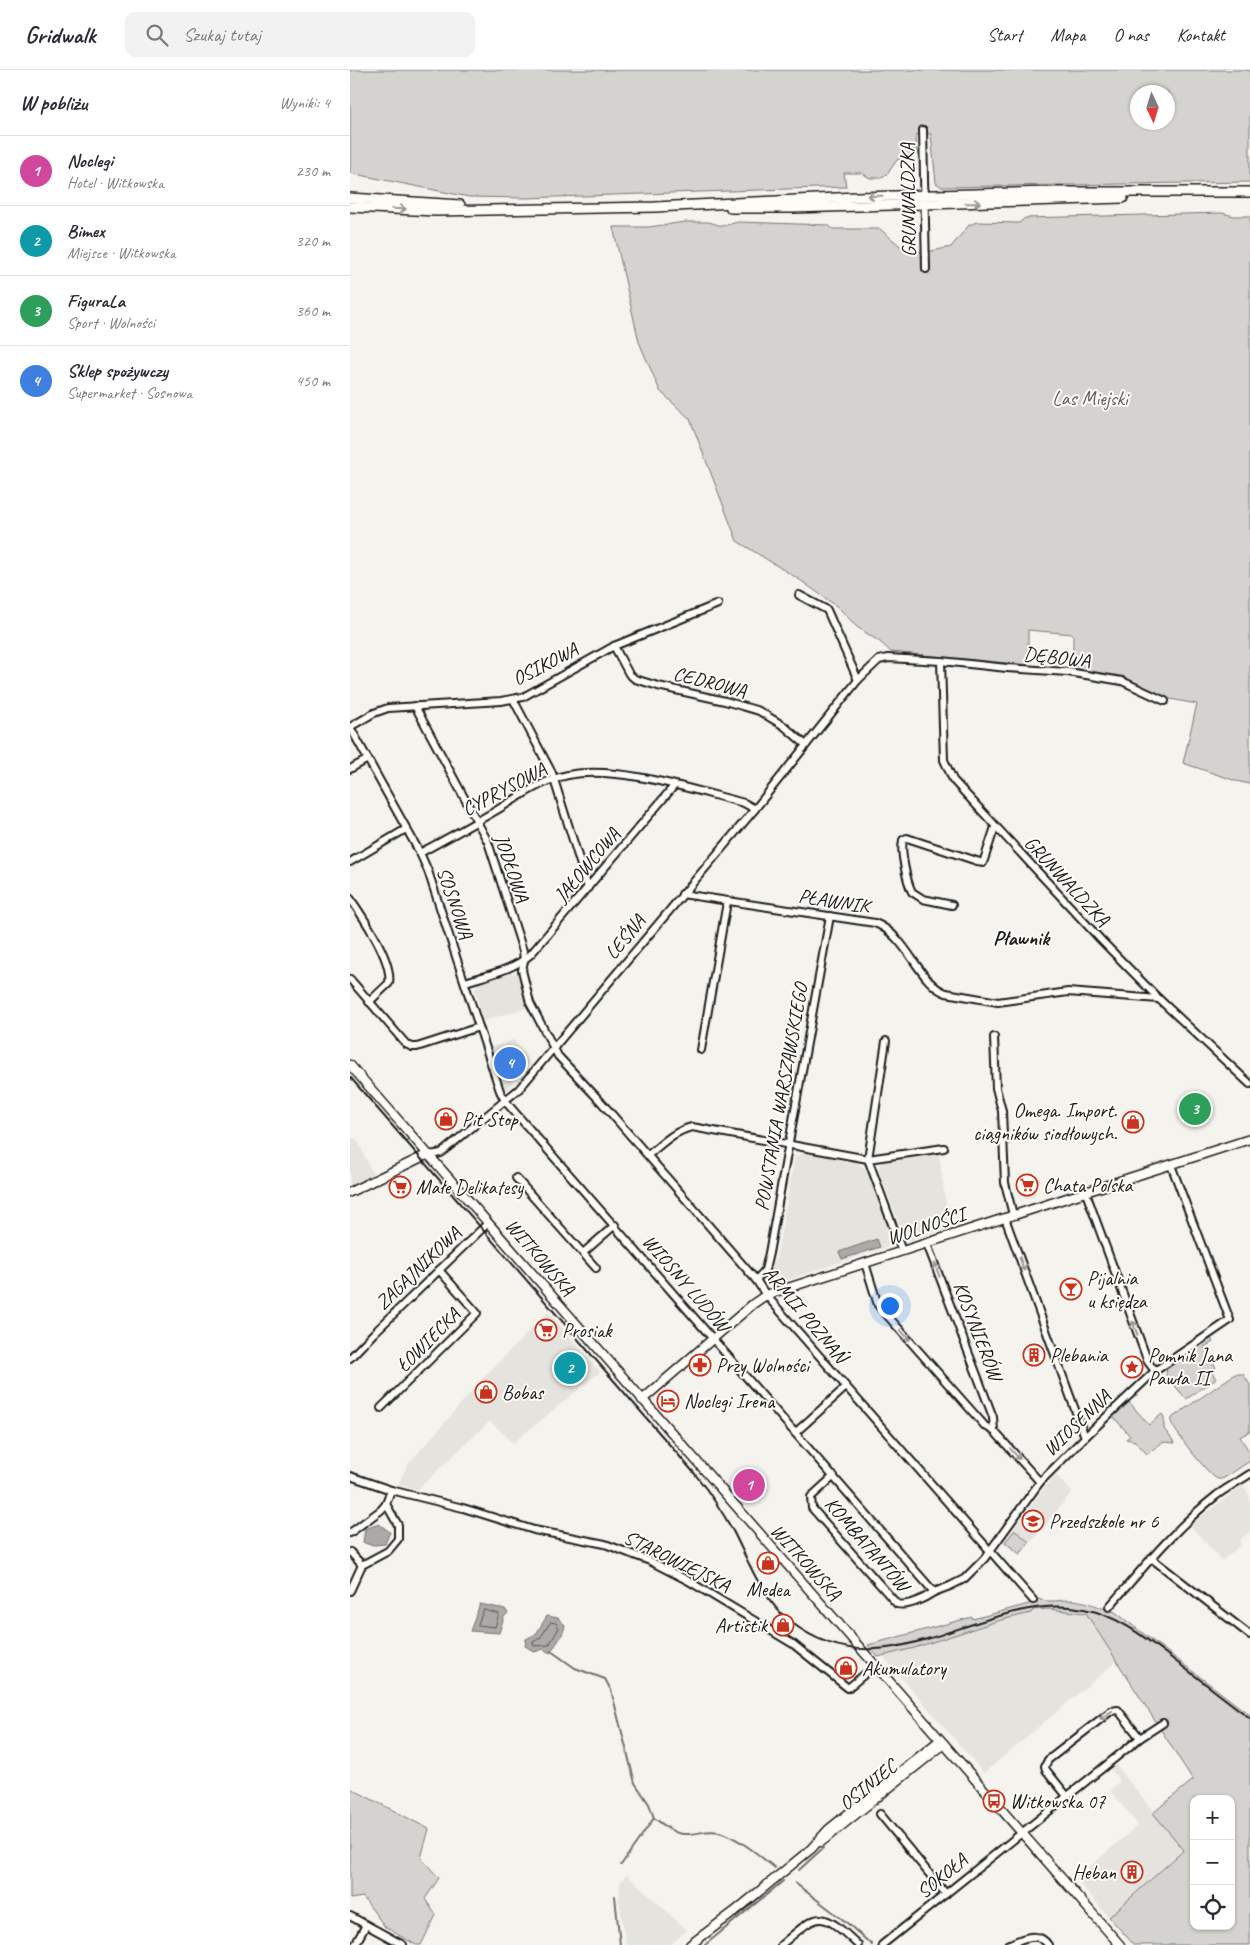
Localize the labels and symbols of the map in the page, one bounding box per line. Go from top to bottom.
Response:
north arrow [1130,85,1175,130]
street label: GRUNWALDZKA [894,142,921,257]
one-way arrow [867,191,884,201]
one-way arrow [965,199,981,208]
one-way arrow [390,205,406,214]
park label: Las Miejski [1052,386,1130,411]
street label: OSIKOWA [508,637,583,691]
street label: DĘBOWA [1022,641,1093,673]
street label: CEDROWA [671,661,750,703]
street label: CYPRYSOWA [458,756,551,822]
street label: JAŁOWCOWA [548,822,626,908]
street label: JODŁOWA [488,830,536,906]
street label: GRUNWALDZKA [1019,831,1116,932]
street label: SOSNOWA [431,864,479,943]
street label: PŁAWNIK [797,883,874,919]
street label: LEŚNA [599,909,651,964]
district label: Pławnik [993,925,1051,951]
street label: POWSTANIA WARSZAWSKIEGO [749,979,814,1212]
pin: 4 [494,1044,526,1082]
pin: 3 [1179,1090,1211,1128]
place label: Omega. Import. ciągników siodłowych. [973,1098,1117,1146]
shop icon: Pit Stop [434,1107,458,1131]
place label: Pit Stop [462,1107,519,1132]
shop icon: Omega. Import. ciągników siodłowych. [1121,1110,1145,1134]
supermarket icon: Chata Polska [1015,1173,1039,1197]
place label: Chata Polska [1043,1173,1134,1198]
supermarket icon: Małe Delikatesy [388,1175,412,1199]
place label: Małe Delikatesy [416,1175,524,1200]
street label: WOLNOŚCI [884,1200,973,1250]
street label: WITKOWSKA [500,1213,581,1302]
street label: ZAGAJNIKOWA [370,1220,467,1315]
street label: WIOSNY LUDÓW [637,1229,737,1340]
one-way arrow [1018,1256,1027,1271]
street label: ARMII POZNAŃ [758,1261,855,1370]
one-way arrow [932,1263,941,1278]
place label: Pijalnia u księdza [1087,1266,1148,1314]
bar icon: Pijalnia u księdza [1059,1277,1083,1301]
street label: KOSYNIERÓW [948,1278,1009,1387]
your location [877,1293,903,1319]
street label: ŁOWIECKA [391,1302,466,1377]
supermarket icon: Prosiak [534,1318,558,1342]
place label: Prosiak [562,1318,613,1343]
one-way arrow [1130,1320,1139,1336]
one-way arrow [899,1328,910,1341]
building icon: Plebania [1022,1343,1046,1367]
place label: Plebania [1050,1343,1109,1368]
place label: Pomnik Jana Pawła II [1148,1343,1233,1391]
pin: 2 [554,1349,586,1387]
pharmacy icon: Przy Wolności [688,1353,712,1377]
place label: Przy Wolności [716,1353,811,1378]
place icon: Pomnik Jana Pawła II [1120,1355,1144,1379]
shop icon: Bobas [474,1380,498,1404]
place label: Bobas [502,1380,545,1405]
street label: WIOSENNA [1038,1384,1117,1461]
hotel icon: Noclegi Irena [656,1389,680,1413]
place label: Noclegi Irena [684,1389,776,1414]
one-way arrow [1009,1447,1020,1460]
pin: 1 [733,1466,765,1504]
street label: KOMBATANTÓW [819,1492,917,1599]
school or university icon: Przedszkole nr 6 [1021,1509,1045,1533]
place label: Przedszkole nr 6 [1049,1509,1159,1534]
street label: WITKOWSKA [765,1519,848,1606]
street label: STAROWIEJSKA [620,1524,735,1598]
shop icon: Medea [756,1551,780,1575]
place label: Medea [746,1577,792,1602]
place label: Artistik [715,1613,769,1638]
shop icon: Artistik [771,1613,795,1637]
shop icon: Akumulatory [834,1656,858,1680]
place label: Akumulatory [862,1656,948,1681]
one-way arrow [1099,1710,1113,1720]
street label: OSINIEC [834,1753,904,1816]
bus stop icon: Witkowska 07 [982,1789,1006,1813]
place label: Witkowska 07 [1010,1789,1106,1814]
street label: SOKOŁA [912,1847,973,1904]
place label: Heban [1073,1860,1117,1885]
building icon: Heban [1120,1860,1144,1884]

